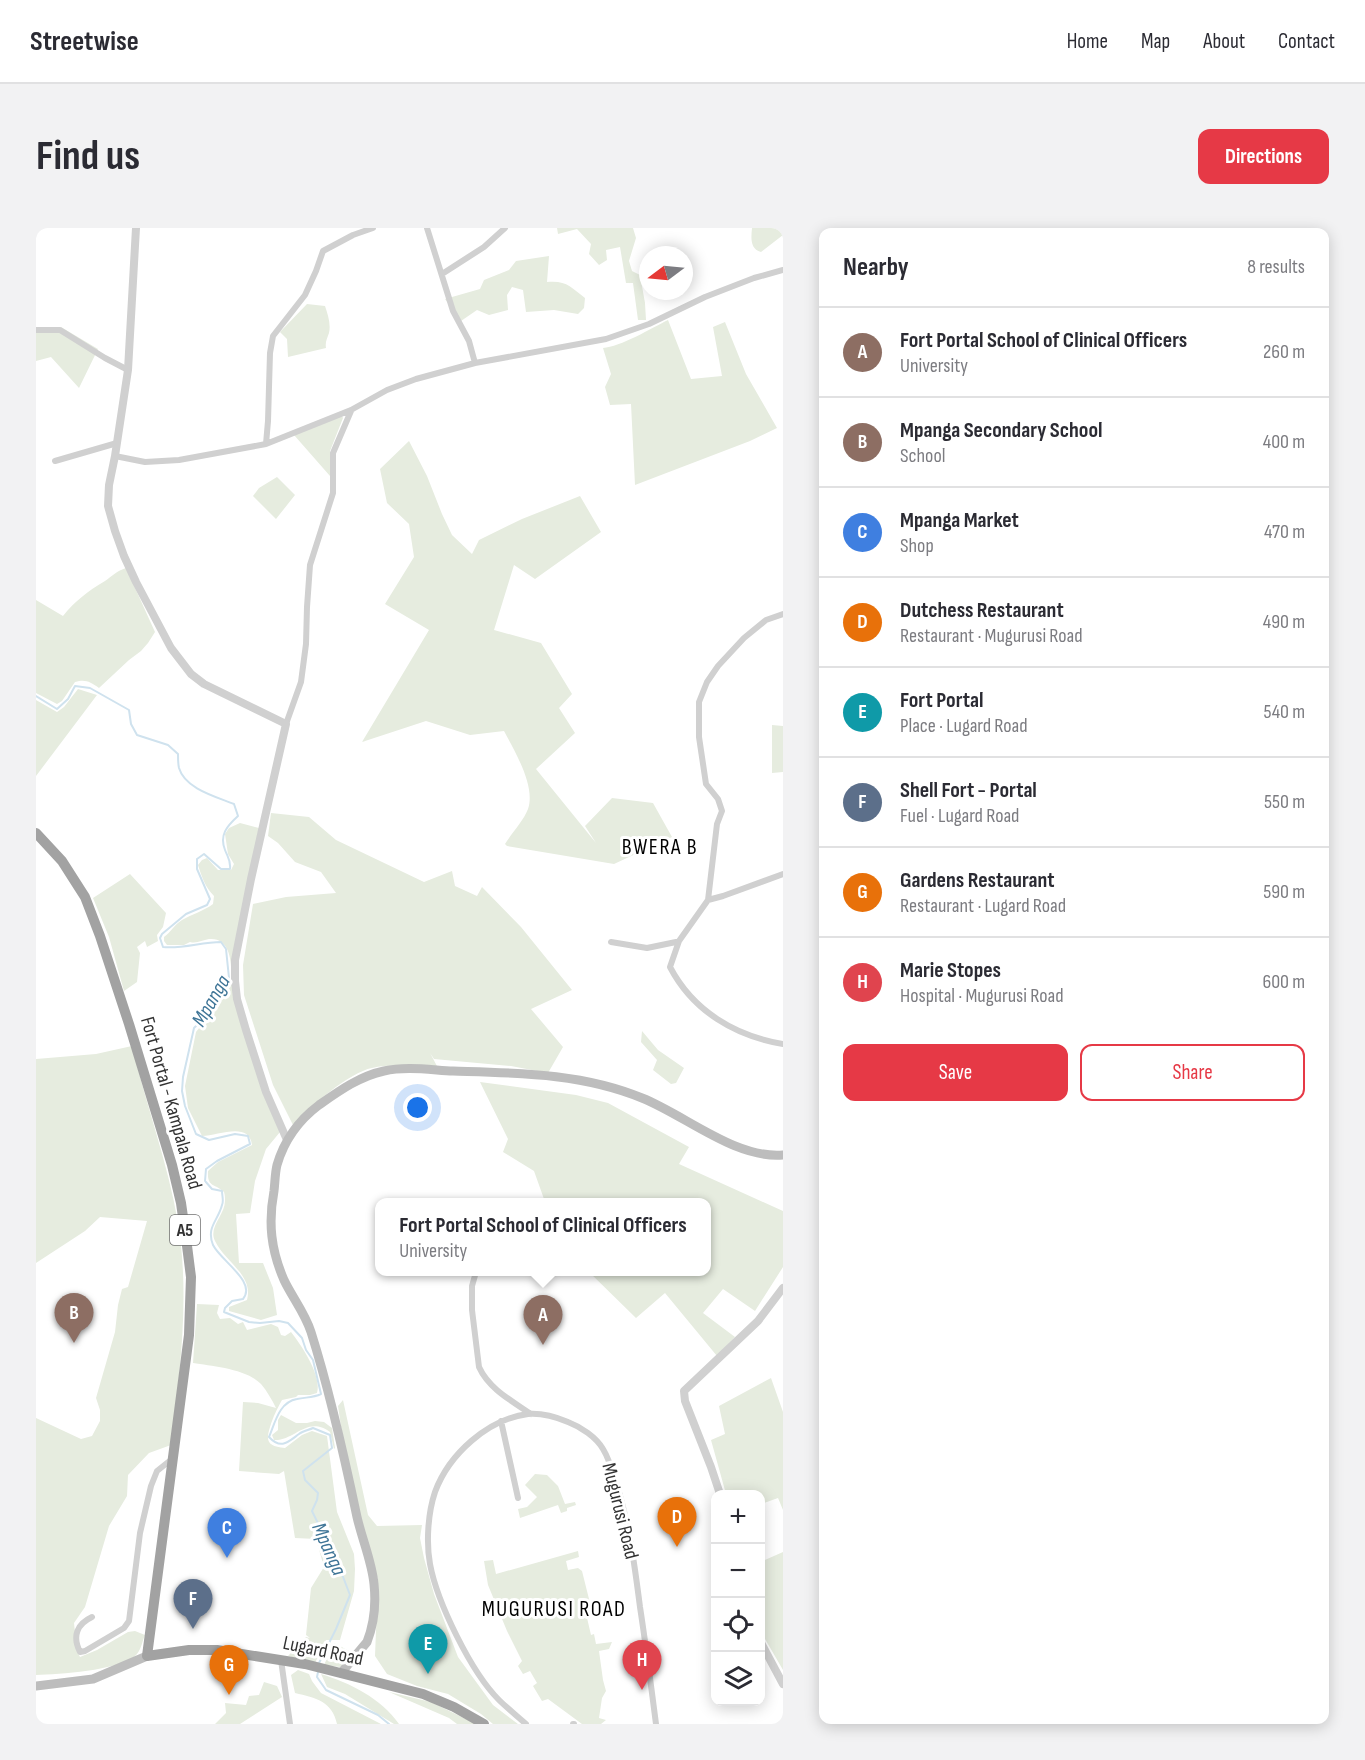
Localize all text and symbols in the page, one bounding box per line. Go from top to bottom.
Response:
text: Streetwise [30,25,139,58]
text: Home [1067,29,1108,54]
text: Map [1141,29,1170,54]
text: About [1203,29,1245,54]
text: Contact [1278,29,1335,54]
button: Directions [1198,129,1329,184]
text: Find us [36,131,140,182]
north arrow [639,246,693,300]
text: Nearby [843,252,909,283]
text: 8 results [1247,255,1305,279]
text: Fort Portal School of Clinical Officers [900,327,1187,354]
text: A [858,340,867,364]
text: 260 m [1263,340,1305,364]
text: University [900,354,968,378]
text: Mpanga Secondary School [900,417,1102,444]
text: B [858,430,867,454]
text: 400 m [1263,430,1305,454]
text: School [900,444,945,468]
text: Mpanga Market [900,507,1019,534]
text: C [857,520,868,544]
text: 470 m [1264,520,1305,544]
text: Shop [900,534,934,558]
text: Dutchess Restaurant [900,597,1064,624]
text: D [857,610,868,634]
text: 490 m [1263,610,1305,634]
text: Restaurant · Mugurusi Road [900,624,1083,648]
text: Fort Portal [900,687,984,714]
text: E [858,700,867,724]
text: 540 m [1264,700,1305,724]
text: Place · Lugard Road [900,714,1028,738]
text: Shell Fort - Portal [900,777,1037,804]
text: F [858,790,867,814]
text: 550 m [1264,790,1305,814]
text: Fuel · Lugard Road [900,804,1019,828]
district label: BWERA B [622,834,698,861]
text: Gardens Restaurant [900,867,1055,894]
text: G [857,880,868,904]
text: 590 m [1263,880,1305,904]
text: Restaurant · Lugard Road [900,894,1066,918]
text: Marie Stopes [900,957,1001,984]
water label: Mpanga [186,970,236,1031]
text: H [857,970,868,994]
text: 600 m [1262,970,1305,994]
text: Hospital · Mugurusi Road [900,984,1063,1008]
street label: Fort Portal - Kampala Road [135,1014,207,1192]
button: Save [843,1044,1068,1101]
button: Share [1080,1044,1305,1101]
your location [403,1093,432,1122]
popup [375,1198,711,1276]
text: Fort Portal School of Clinical Officers [399,1212,687,1239]
road number: A5 [170,1215,200,1245]
text: University [399,1239,467,1263]
pin: B [54,1294,93,1343]
pin: A [524,1296,562,1345]
street label: Mugurusi Road [596,1461,644,1561]
map controls [711,1490,765,1706]
button: + [711,1490,765,1544]
pin: D [658,1498,696,1547]
pin: C [208,1508,246,1558]
water label: Mpanga [306,1519,352,1580]
button: − [711,1544,765,1598]
pin: F [174,1580,212,1629]
district label: MUGURUSI ROAD [482,1596,626,1623]
button: locate [711,1598,765,1652]
pin: E [408,1624,448,1674]
street label: Lugard Road [281,1631,365,1671]
pin: H [622,1640,662,1690]
pin: G [210,1646,248,1695]
button: layers [711,1652,765,1706]

